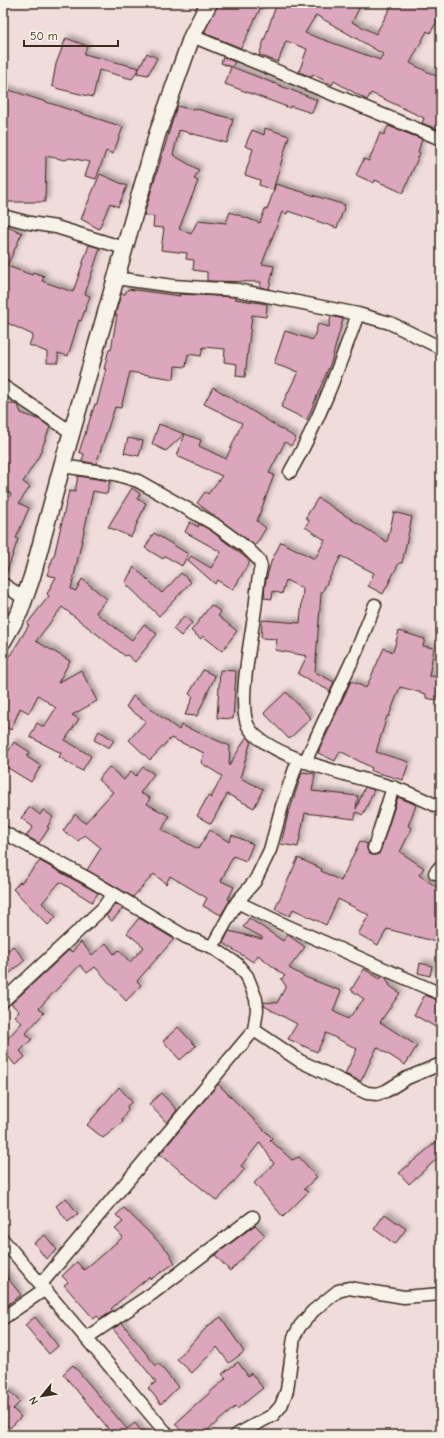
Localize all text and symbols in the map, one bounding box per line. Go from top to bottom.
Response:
scale bar [24,22,118,48]
text: 50 m [30,29,58,43]
north arrow [22,1376,62,1416]
text: N [26,1394,41,1407]

